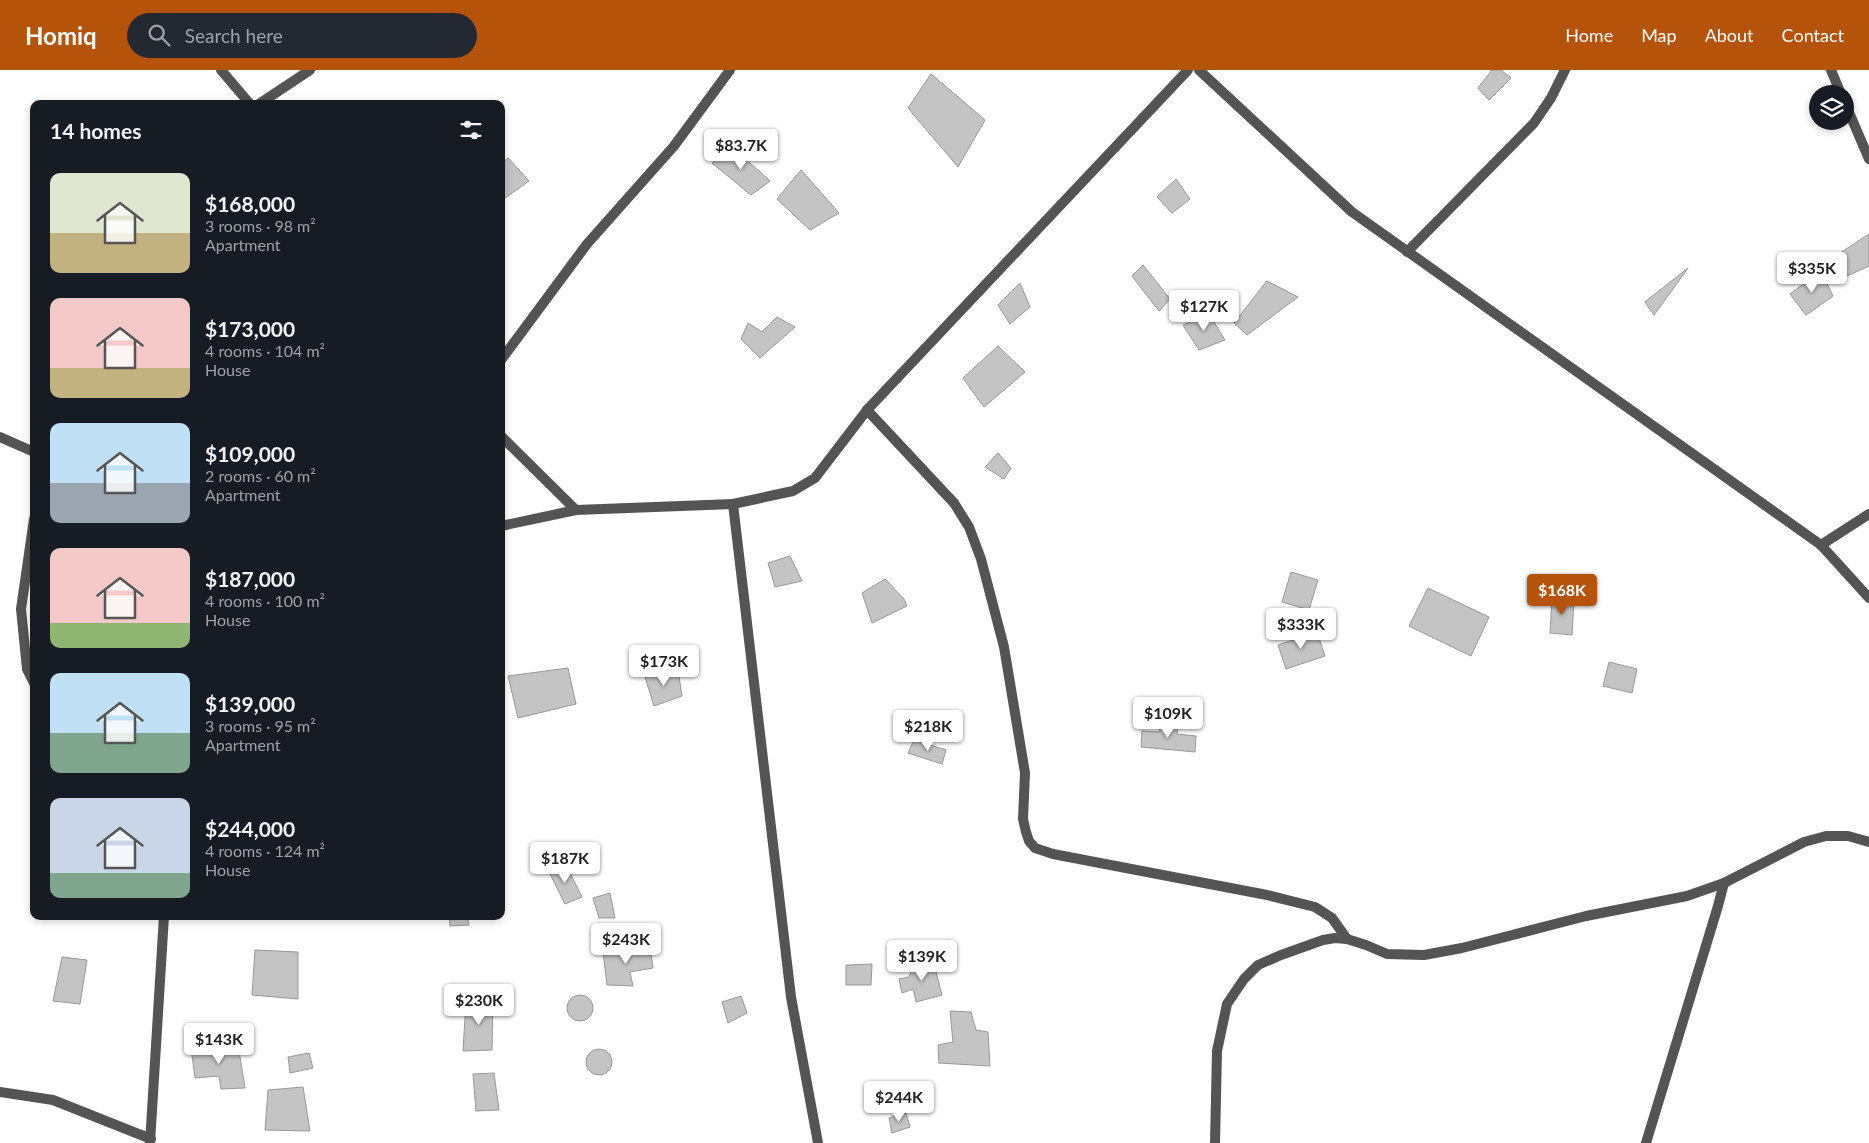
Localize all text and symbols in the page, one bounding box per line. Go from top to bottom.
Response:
search box [127,13,477,58]
text: Homiq [25,21,97,50]
icon: search [145,21,173,49]
text: Search here [185,24,283,47]
text: Home [1565,24,1613,46]
text: Map [1641,24,1677,46]
text: About [1705,24,1754,46]
text: Contact [1782,24,1844,46]
map controls [1809,85,1854,130]
button: layers [1809,85,1854,130]
icon: filters [457,116,485,144]
text: 14 homes [50,118,141,143]
pin: $83.7K [700,128,782,171]
text: $83.7K [715,135,767,154]
text: $168,000 [205,191,295,216]
icon: home [90,193,150,253]
text: 3 rooms · 98 m² [205,216,316,235]
text: Apartment [205,235,280,254]
pin: $335K [1777,252,1847,294]
text: $335K [1788,258,1836,277]
pin: $127K [1169,290,1239,332]
text: $127K [1180,296,1228,315]
text: $173,000 [205,316,295,341]
icon: home [90,318,150,378]
text: 4 rooms · 104 m² [205,341,325,360]
text: House [205,360,250,379]
text: $109,000 [205,441,295,466]
icon: home [90,443,150,503]
text: 2 rooms · 60 m² [205,466,316,485]
text: Apartment [205,485,280,504]
text: $187,000 [205,566,295,591]
icon: home [90,568,150,628]
pin: $168K [1527,574,1597,616]
text: $168K [1538,580,1586,599]
text: 4 rooms · 100 m² [205,591,325,610]
pin: $333K [1266,608,1336,650]
text: House [205,610,250,629]
text: $333K [1277,614,1325,633]
pin: $173K [629,644,699,687]
text: $173K [640,651,688,670]
text: $139,000 [205,691,295,716]
icon: home [90,693,150,753]
pin: $109K [1133,696,1203,739]
text: $109K [1144,703,1192,722]
pin: $218K [893,710,963,752]
text: 3 rooms · 95 m² [205,716,316,735]
text: $218K [904,716,952,735]
text: Apartment [205,735,280,754]
text: $244,000 [205,816,295,841]
icon: home [90,818,150,878]
text: 4 rooms · 124 m² [205,841,325,860]
pin: $187K [530,842,600,884]
text: $187K [541,848,589,867]
text: House [205,860,250,879]
pin: $243K [591,922,661,965]
text: $243K [602,929,650,948]
pin: $139K [887,940,957,982]
text: $139K [898,946,946,965]
pin: $230K [444,984,514,1026]
text: $230K [455,990,503,1009]
pin: $143K [184,1022,254,1065]
text: $143K [195,1029,243,1048]
pin: $244K [864,1080,934,1123]
text: $244K [875,1087,923,1106]

